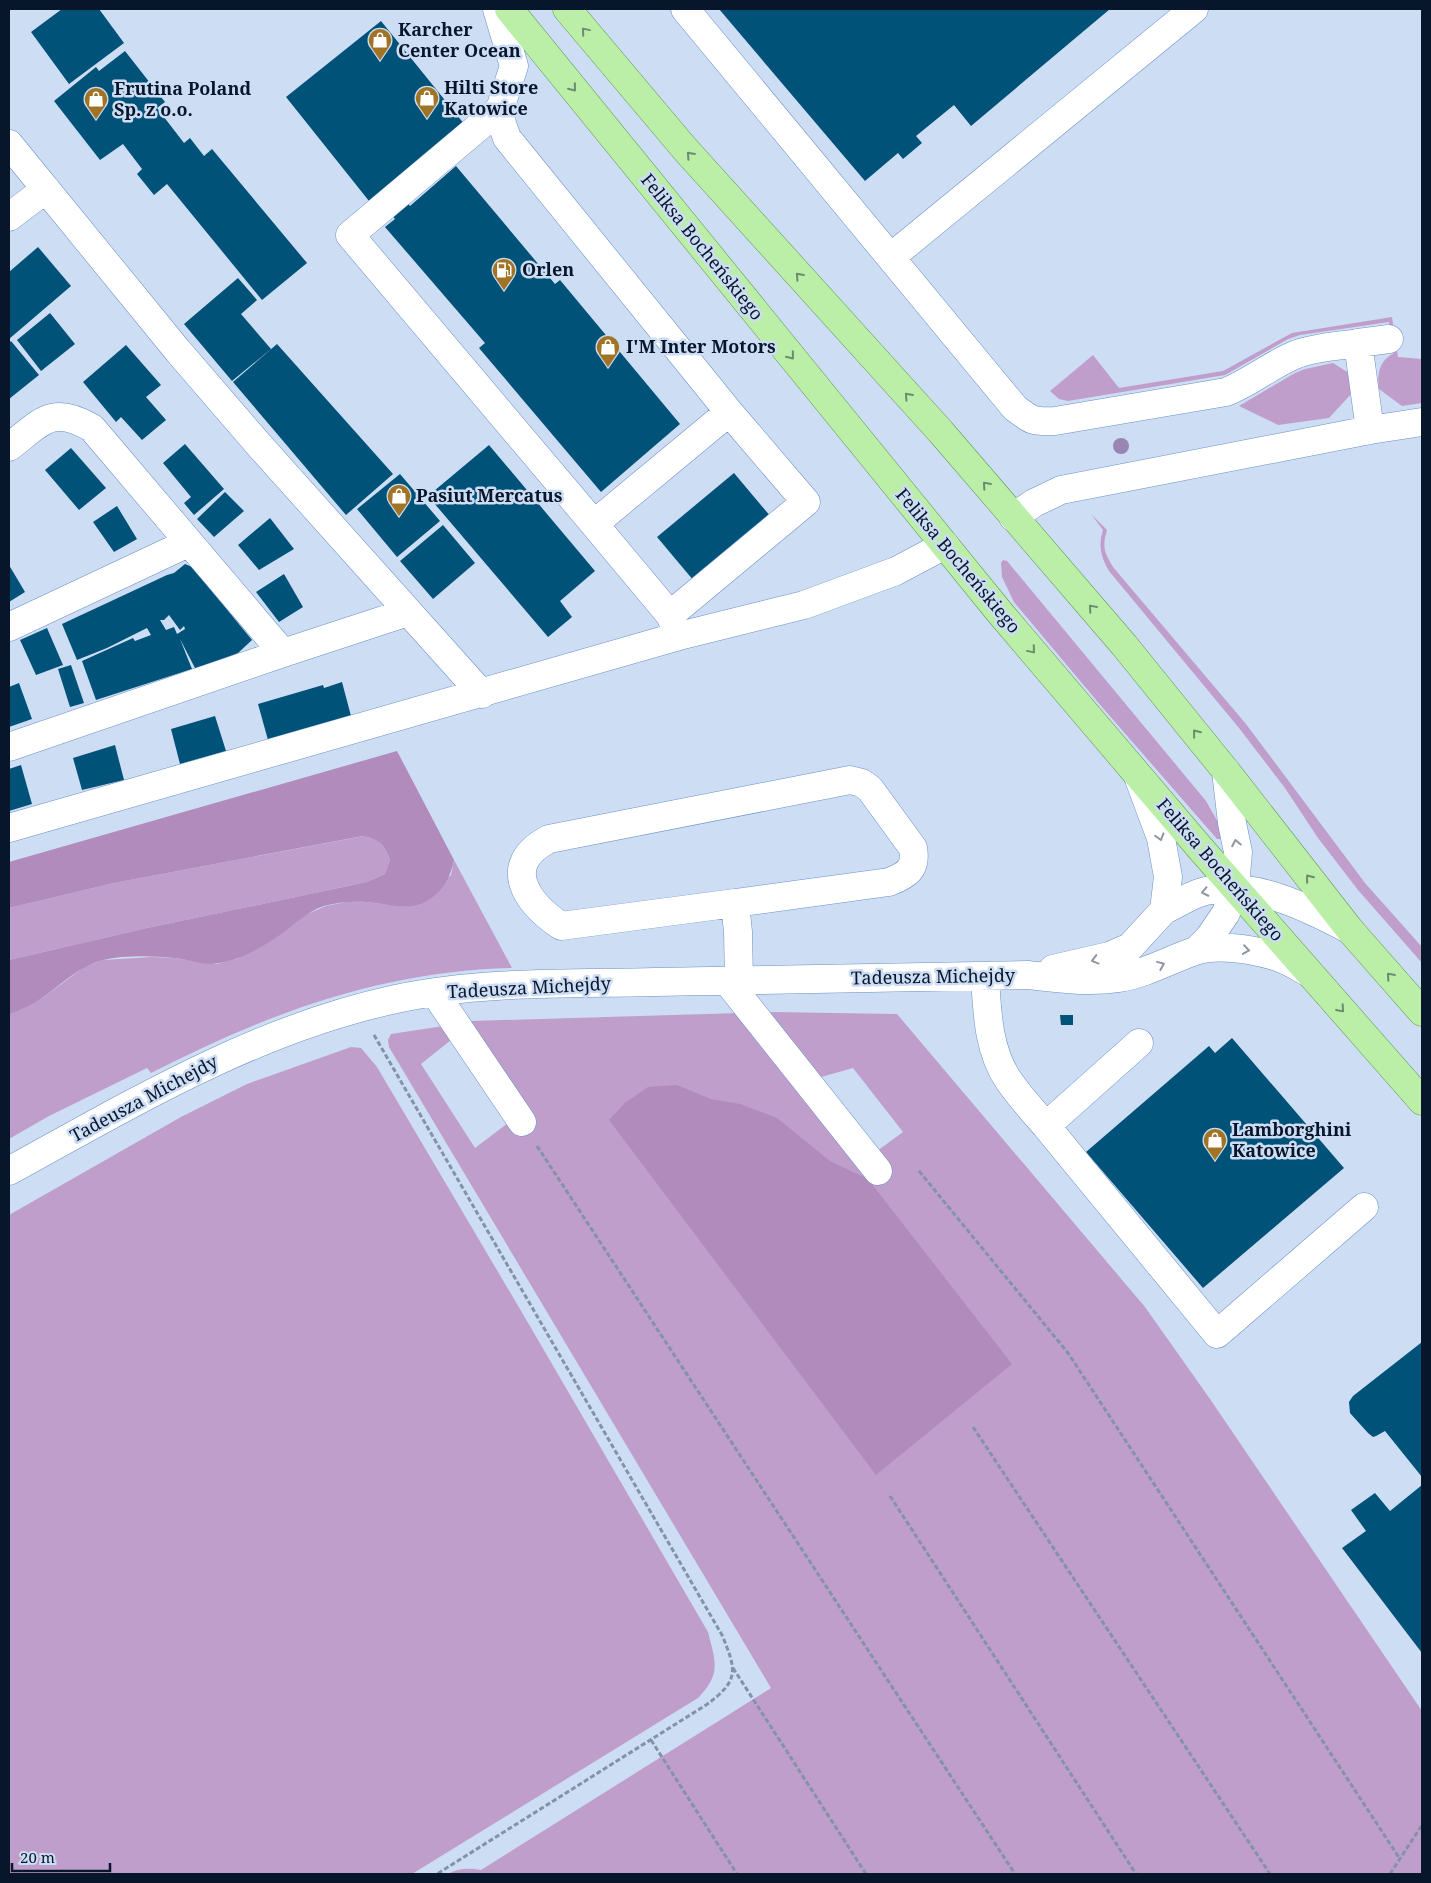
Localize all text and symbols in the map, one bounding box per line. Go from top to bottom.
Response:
place label: Karcher Center Ocean [398,17,521,62]
shop icon: Karcher Center Ocean [367,27,393,61]
one-way arrow [583,28,591,37]
place label: Hilti Store Katowice [444,75,538,120]
place label: Frutina Poland Sp. z o.o. [114,76,251,121]
one-way arrow [567,82,576,91]
shop icon: Hilti Store Katowice [414,85,440,119]
shop icon: Frutina Poland Sp. z o.o. [83,86,109,120]
one-way arrow [687,152,696,161]
street label: Feliksa Bocheńskiego [636,168,769,325]
fuel station icon: Orlen [491,257,517,291]
place label: Orlen [522,257,574,281]
one-way arrow [796,272,805,281]
shop icon: I'M Inter Motors [595,334,621,368]
place label: I'M Inter Motors [626,334,776,358]
one-way arrow [785,351,794,360]
one-way arrow [905,393,914,402]
one-way arrow [983,482,992,491]
shop icon: Pasiut Mercatus [386,483,412,517]
place label: Pasiut Mercatus [416,483,563,507]
street label: Feliksa Bocheńskiego [891,483,1026,638]
one-way arrow [1088,605,1097,614]
one-way arrow [1026,644,1034,653]
one-way arrow [1193,730,1201,739]
street label: Feliksa Bocheńskiego [1152,793,1290,946]
one-way arrow [1155,832,1165,841]
one-way arrow [1231,839,1242,848]
one-way arrow [1307,875,1315,884]
one-way arrow [1201,886,1210,897]
one-way arrow [1242,944,1250,955]
one-way arrow [1090,954,1099,965]
one-way arrow [1156,961,1165,971]
street label: Tadeusza Michejdy [851,963,1016,989]
street label: Tadeusza Michejdy [446,971,612,1003]
one-way arrow [1387,972,1396,981]
one-way arrow [1335,1003,1344,1012]
street label: Tadeusza Michejdy [65,1049,222,1147]
place label: Lamborghini Katowice [1232,1117,1352,1162]
shop icon: Lamborghini Katowice [1202,1127,1228,1161]
scale bar [12,1840,110,1872]
text: 20 m [20,1847,55,1867]

